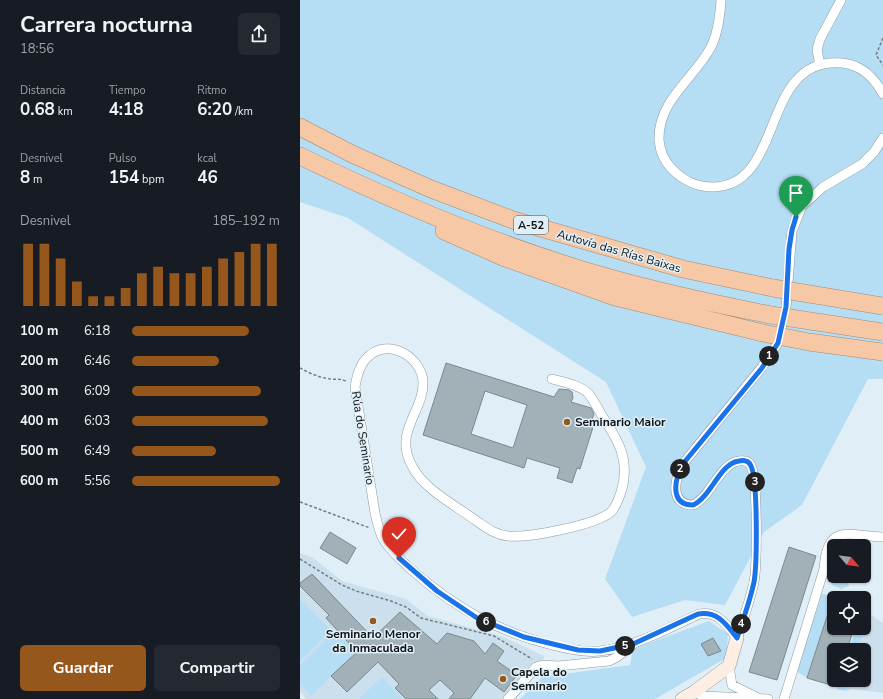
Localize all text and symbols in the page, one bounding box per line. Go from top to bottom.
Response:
text: Carrera nocturna [20,10,193,40]
button: share [238,13,280,55]
text: 18:56 [20,40,54,58]
text: Distancia [20,83,65,98]
text: Tiempo [109,83,146,98]
text: Ritmo [197,83,227,98]
text: 0.68 [20,98,55,121]
text: 4:18 [109,98,143,121]
text: 6:20 [197,98,232,121]
text: km [55,104,73,119]
text: /km [232,104,253,119]
text: Desnivel [20,151,63,166]
text: Pulso [109,151,136,166]
text: kcal [197,151,217,166]
text: 8 [20,166,30,189]
text: 154 [109,166,139,189]
text: 46 [197,166,218,189]
text: m [30,172,42,187]
text: bpm [139,172,164,187]
pin [779,176,813,217]
icon: arrive [785,182,807,204]
text: Desnivel [20,212,71,230]
text: 185–192 m [212,212,280,230]
road number: A-52 [514,216,548,234]
street label: Autovía das Rías Baixas [555,226,683,276]
text: 100 m [20,322,58,340]
text: 6:18 [84,322,110,340]
pin: 1 [759,346,779,366]
text: 1 [766,348,772,363]
text: 200 m [20,352,58,370]
text: 6:46 [84,352,110,370]
text: 300 m [20,382,58,400]
text: 6:09 [84,382,110,400]
street label: Rúa do Seminario [348,390,378,486]
text: 400 m [20,412,58,430]
text: 6:03 [84,412,110,430]
place label: Seminario Maior [575,414,666,430]
marker: Seminario Maior [562,417,572,427]
text: 500 m [20,442,58,460]
text: 6:49 [84,442,110,460]
pin: 2 [670,459,690,479]
text: 2 [677,461,683,476]
text: 600 m [20,472,58,490]
text: 5:56 [84,472,110,490]
pin: 3 [745,472,765,492]
text: 3 [752,474,758,489]
pin [382,517,416,558]
icon: check [388,523,410,545]
north arrow [827,539,871,583]
map controls [827,539,871,687]
button: locate [827,591,871,635]
pin: 6 [476,612,496,632]
text: 6 [483,614,489,629]
pin: 4 [731,614,751,634]
marker: Seminario Menor da Inmaculada [368,616,378,626]
text: 4 [738,616,744,631]
place label: Seminario Menor da Inmaculada [326,626,421,656]
pin: 5 [615,636,635,656]
text: 5 [622,638,628,653]
button: layers [827,643,871,687]
button: Guardar [20,645,146,691]
button: Compartir [154,645,280,691]
place label: Capela do Seminario [511,664,567,694]
marker: Capela do Seminario [498,674,508,684]

